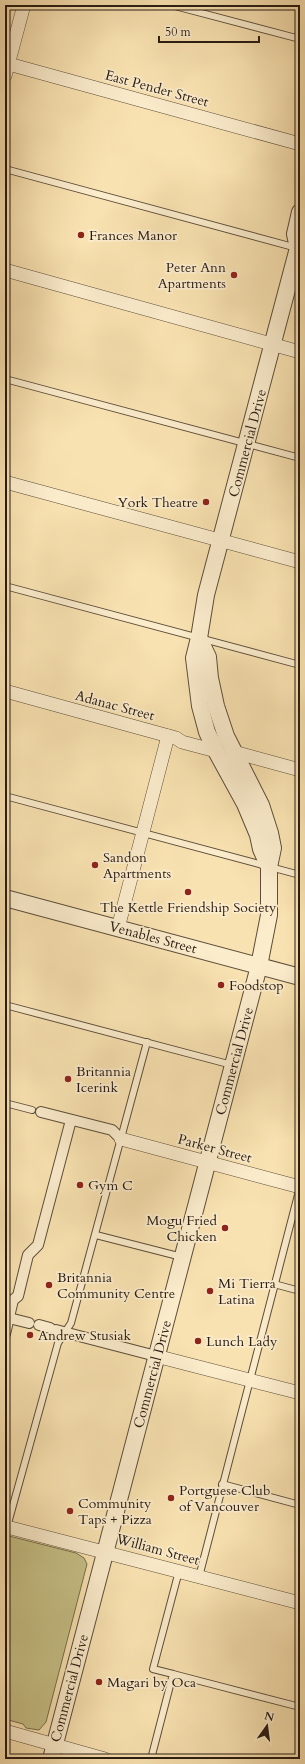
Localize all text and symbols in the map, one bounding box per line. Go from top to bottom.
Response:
scale bar [159,18,259,44]
text: 50 m [165,24,192,40]
street label: East Pender Street [103,66,211,112]
place label: Frances Manor [89,226,178,245]
marker: Frances Manor [76,230,86,240]
place label: Peter Ann Apartments [158,258,226,293]
marker: Peter Ann Apartments [229,270,239,280]
street label: Commercial Drive [224,387,271,499]
place label: York Theatre [117,493,198,512]
marker: York Theatre [201,497,211,507]
street label: Adanac Street [73,686,157,725]
place label: Sandon Apartments [103,848,172,883]
marker: Sandon Apartments [90,860,100,870]
marker: The Kettle Friendship Society [183,887,193,897]
place label: The Kettle Friendship Society [100,898,277,917]
street label: Venables Street [107,917,199,958]
place label: Foodstop [229,976,284,995]
marker: Foodstop [216,980,226,990]
street label: Commercial Drive [211,1005,258,1117]
place label: Britannia Icerink [76,1062,131,1097]
marker: Britannia Icerink [63,1074,73,1084]
street label: Parker Street [176,1129,255,1168]
place label: Gym C [88,1176,133,1195]
marker: Gym C [75,1180,85,1190]
place label: Mogu Fried Chicken [146,1211,218,1246]
marker: Mogu Fried Chicken [220,1223,230,1233]
place label: Britannia Community Centre [57,1268,175,1303]
place label: Mi Tierra Latina [218,1274,276,1309]
marker: Britannia Community Centre [44,1280,54,1290]
marker: Mi Tierra Latina [205,1286,215,1296]
street label: Commercial Drive [129,1318,176,1430]
place label: Andrew Stusiak [38,1326,132,1345]
marker: Andrew Stusiak [25,1330,35,1340]
place label: Lunch Lady [206,1332,278,1351]
marker: Lunch Lady [193,1336,203,1346]
place label: Portguese Club of Vancouver [179,1481,271,1516]
marker: Portguese Club of Vancouver [166,1493,176,1503]
place label: Community Taps + Pizza [78,1494,152,1529]
marker: Community Taps + Pizza [65,1506,75,1516]
street label: William Street [113,1529,202,1570]
street label: Commercial Drive [46,1632,93,1744]
place label: Magari by Oca [107,1673,196,1692]
marker: Magari by Oca [94,1677,104,1687]
north arrow [247,1706,287,1746]
text: N [263,1708,276,1725]

